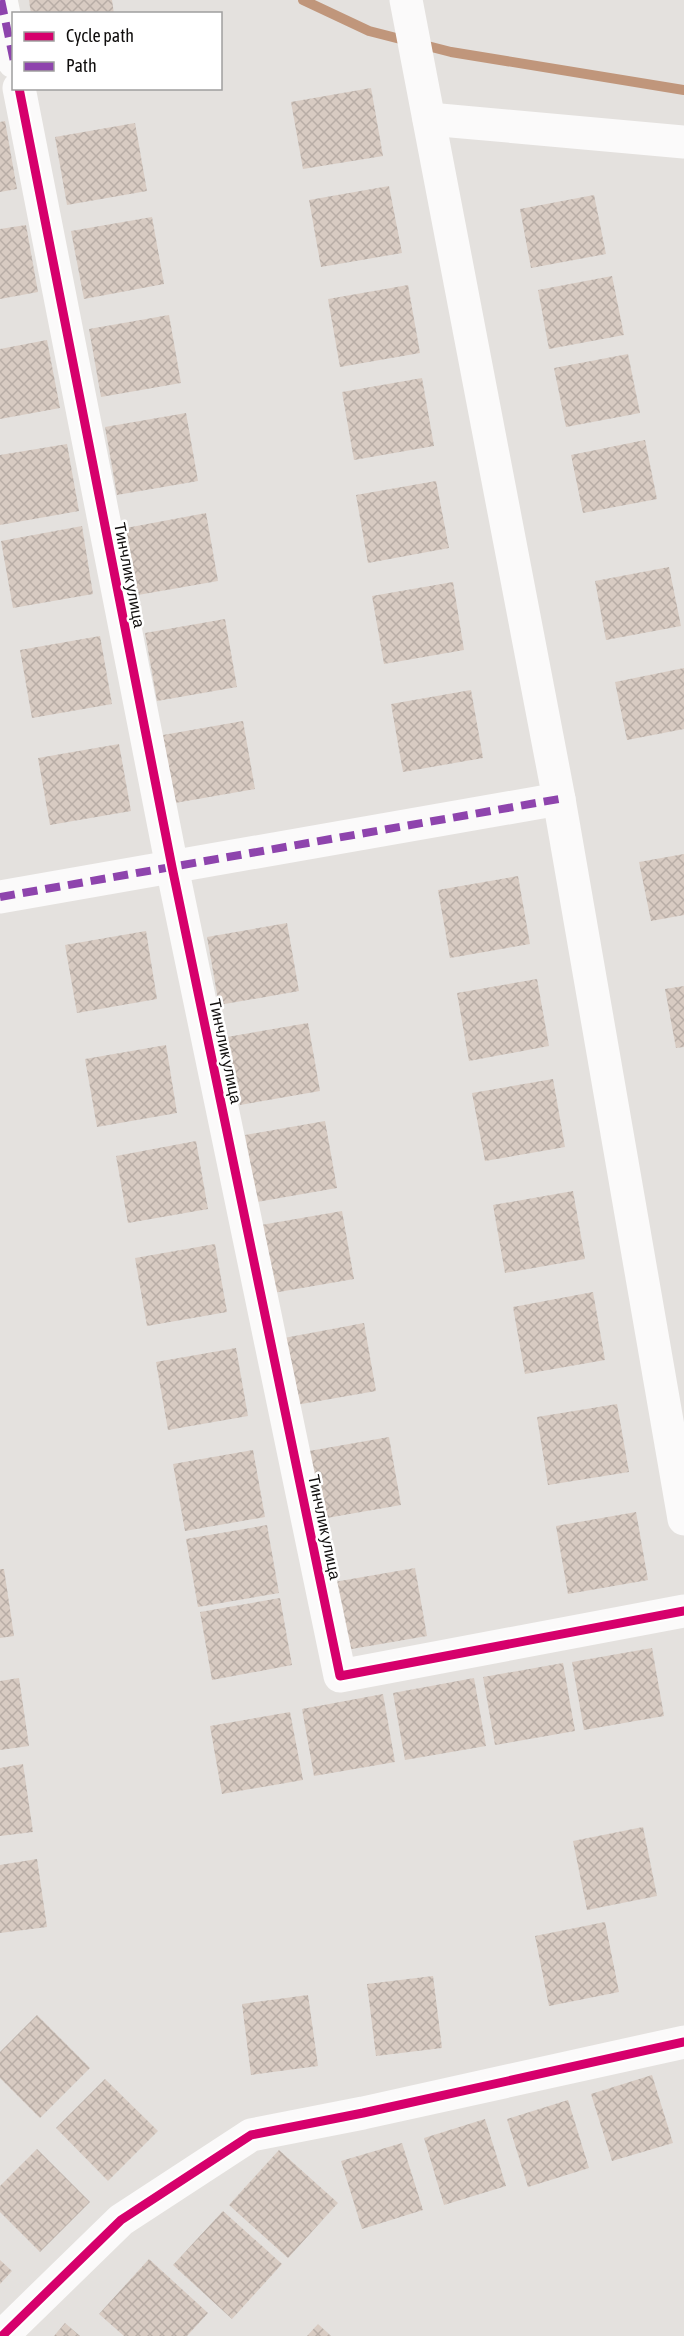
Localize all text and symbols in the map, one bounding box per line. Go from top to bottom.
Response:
legend [12,12,222,90]
text: Cycle path [66,25,134,46]
text: Path [66,55,97,76]
street label: Тинчлик улица [111,521,149,629]
street label: Тинчлик улица [206,997,246,1105]
street label: Тинчлик улица [305,1473,345,1581]

